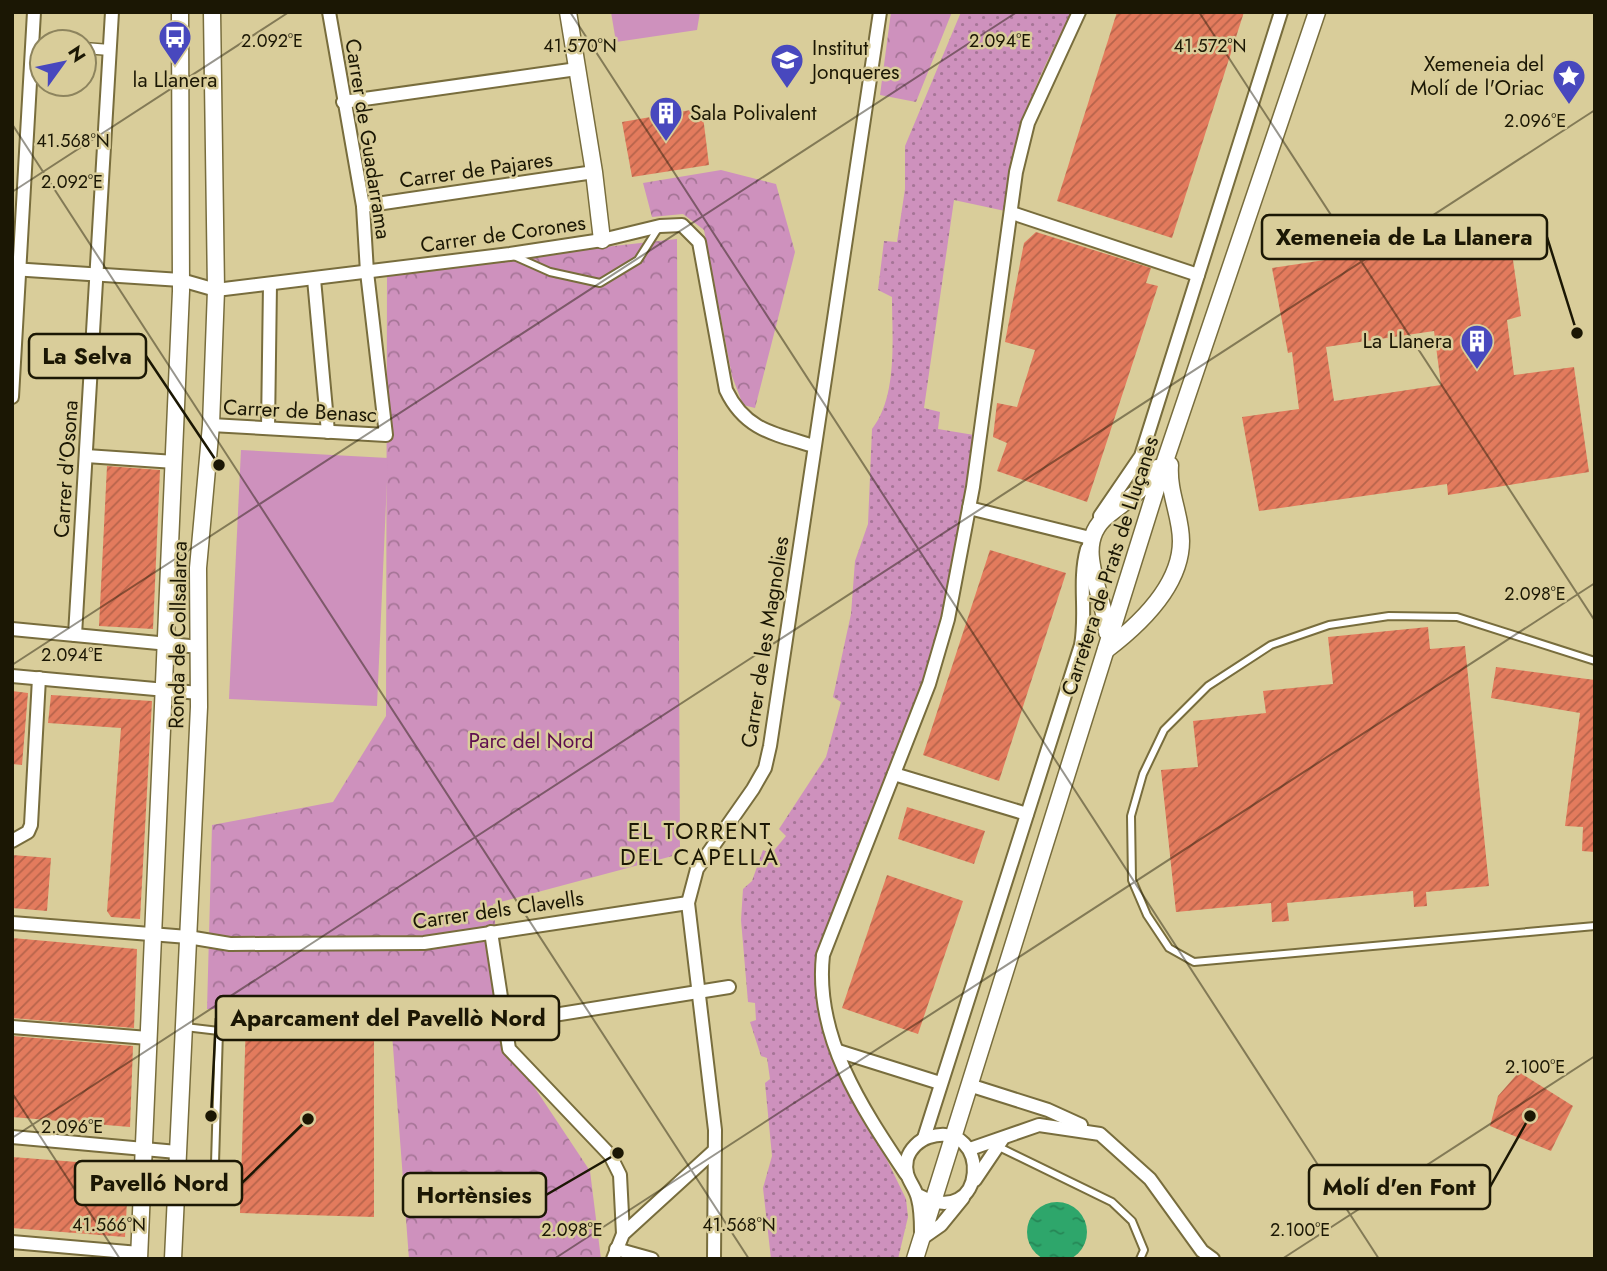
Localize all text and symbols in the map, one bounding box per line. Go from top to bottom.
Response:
bus stop icon: la Llanera [156,18,194,67]
north arrow [28,28,98,98]
text: 2.092°E [241,28,303,54]
text: 2.094°E [969,28,1031,54]
text: 41.570°N [543,33,617,59]
place label: Institut Jonqueres [809,33,900,87]
text: 41.572°N [1174,33,1246,59]
street label: Carrer de Guadarrama [337,37,399,241]
text: N [61,40,92,68]
school or university icon: Institut Jonqueres [768,41,806,90]
place label: Xemeneia del Molí de l'Oriac [1410,49,1544,103]
place icon: Xemeneia del Molí de l'Oriac [1550,57,1588,106]
place label: la Llanera [133,65,217,95]
building icon: Sala Polivalent [647,94,685,143]
place label: Sala Polivalent [690,98,817,128]
text: 2.096°E [1504,108,1566,134]
text: 41.568°N [36,128,110,154]
street label: Carrer de Pajares [397,144,555,196]
text: 2.092°E [41,169,103,195]
street label: Carrer de Corones [418,208,588,260]
callout: Xemeneia de La Llanera [1262,215,1547,259]
text: Xemeneia de La Llanera [1275,220,1533,254]
building icon: La Llanera [1458,322,1496,371]
place label: La Llanera [1363,326,1452,356]
callout: La Selva [29,334,146,378]
text: La Selva [42,339,132,373]
street label: Carrer de Benasc [222,392,378,430]
street label: Carrer d'Osona [46,399,86,539]
street label: Carretera de Prats de Lluçanès [1054,433,1166,699]
street label: Carrer de les Magnolies [733,534,797,750]
street label: Ronda de Collsalarca [161,541,195,729]
text: 2.098°E [1504,581,1566,607]
text: 2.094°E [41,642,103,668]
park label: Parc del Nord [468,726,594,756]
district label: EL TORRENT DEL CAPELLÀ [620,814,780,874]
street label: Carrer dels Clavells [411,883,585,937]
callout: Aparcament del Pavellò Nord [216,996,559,1040]
text: Aparcament del Pavellò Nord [229,1001,546,1035]
text: 2.100°E [1505,1054,1565,1080]
text: 2.096°E [41,1114,103,1140]
callout: Pavelló Nord [75,1161,242,1205]
callout: Molí d'en Font [1309,1165,1490,1209]
text: Pavelló Nord [89,1166,229,1200]
text: Molí d'en Font [1322,1170,1476,1204]
callout: Hortènsies [403,1173,546,1217]
text: Hortènsies [416,1178,532,1212]
text: 41.566°N [72,1212,146,1238]
text: 41.568°N [702,1212,776,1238]
text: 2.098°E [541,1217,603,1243]
text: 2.100°E [1270,1217,1330,1243]

